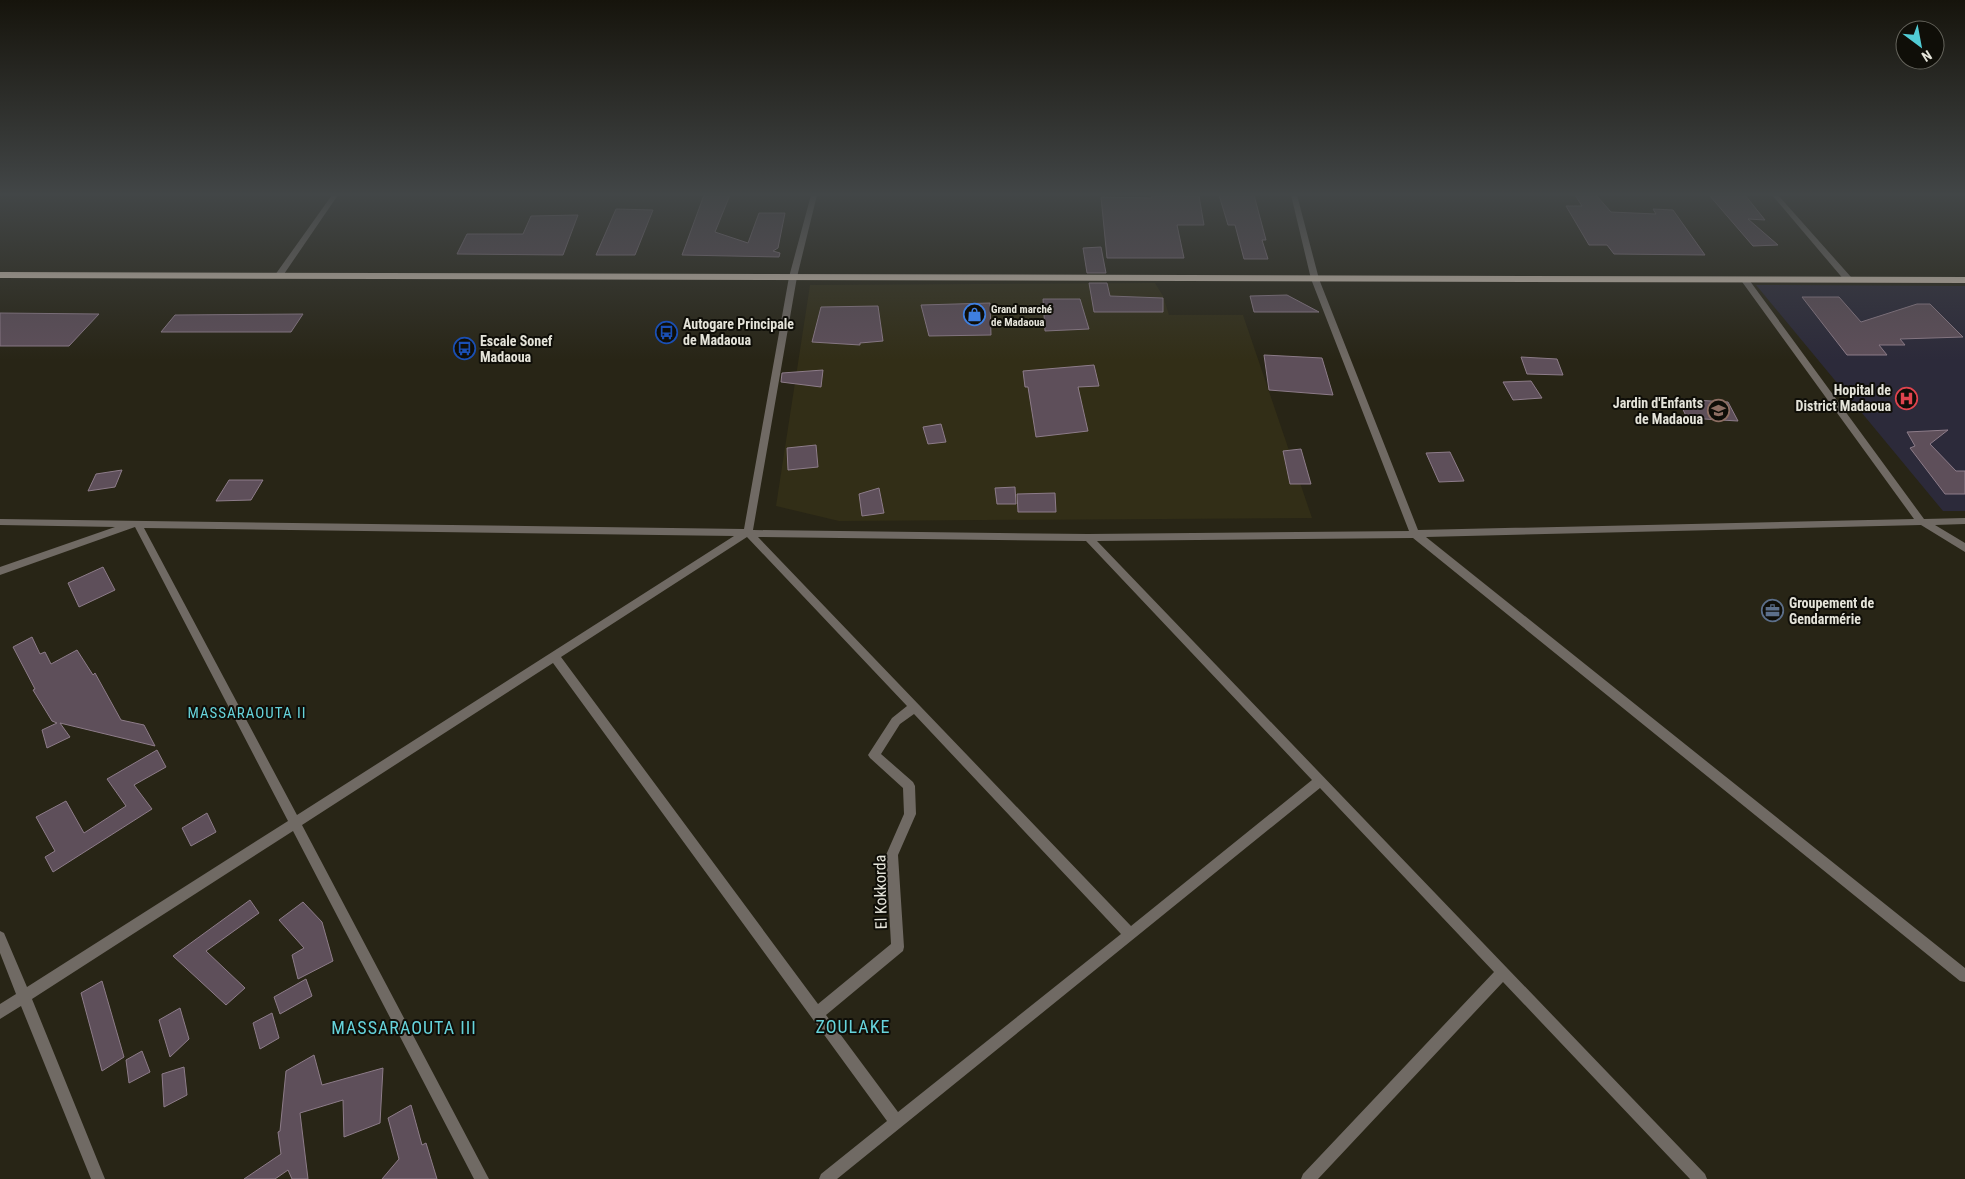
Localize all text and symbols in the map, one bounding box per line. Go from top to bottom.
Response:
north arrow [1895,20,1945,70]
text: N [1919,47,1935,65]
shop icon: Grand marché de Madaoua [963,303,987,327]
place label: Grand marché de Madaoua [991,303,1052,329]
place label: Autogare Principale de Madaoua [683,316,794,348]
bus stop icon: Autogare Principale de Madaoua [655,320,679,344]
place label: Escale Sonef Madaoua [480,333,553,365]
bus stop icon: Escale Sonef Madaoua [452,337,476,361]
place label: Hopital de District Madaoua [1796,382,1891,414]
hospital icon: Hopital de District Madaoua [1895,386,1919,410]
place label: Jardin d'Enfants de Madaoua [1613,395,1703,427]
school or university icon: Jardin d'Enfants de Madaoua [1707,399,1731,423]
place label: Groupement de Gendarmérie [1789,595,1874,627]
office icon: Groupement de Gendarmérie [1761,599,1785,623]
district label: MASSARAOUTA II [187,704,307,722]
street label: El Kokkorda [870,855,891,929]
district label: ZOULAKE [816,1016,890,1037]
district label: MASSARAOUTA III [331,1017,477,1038]

